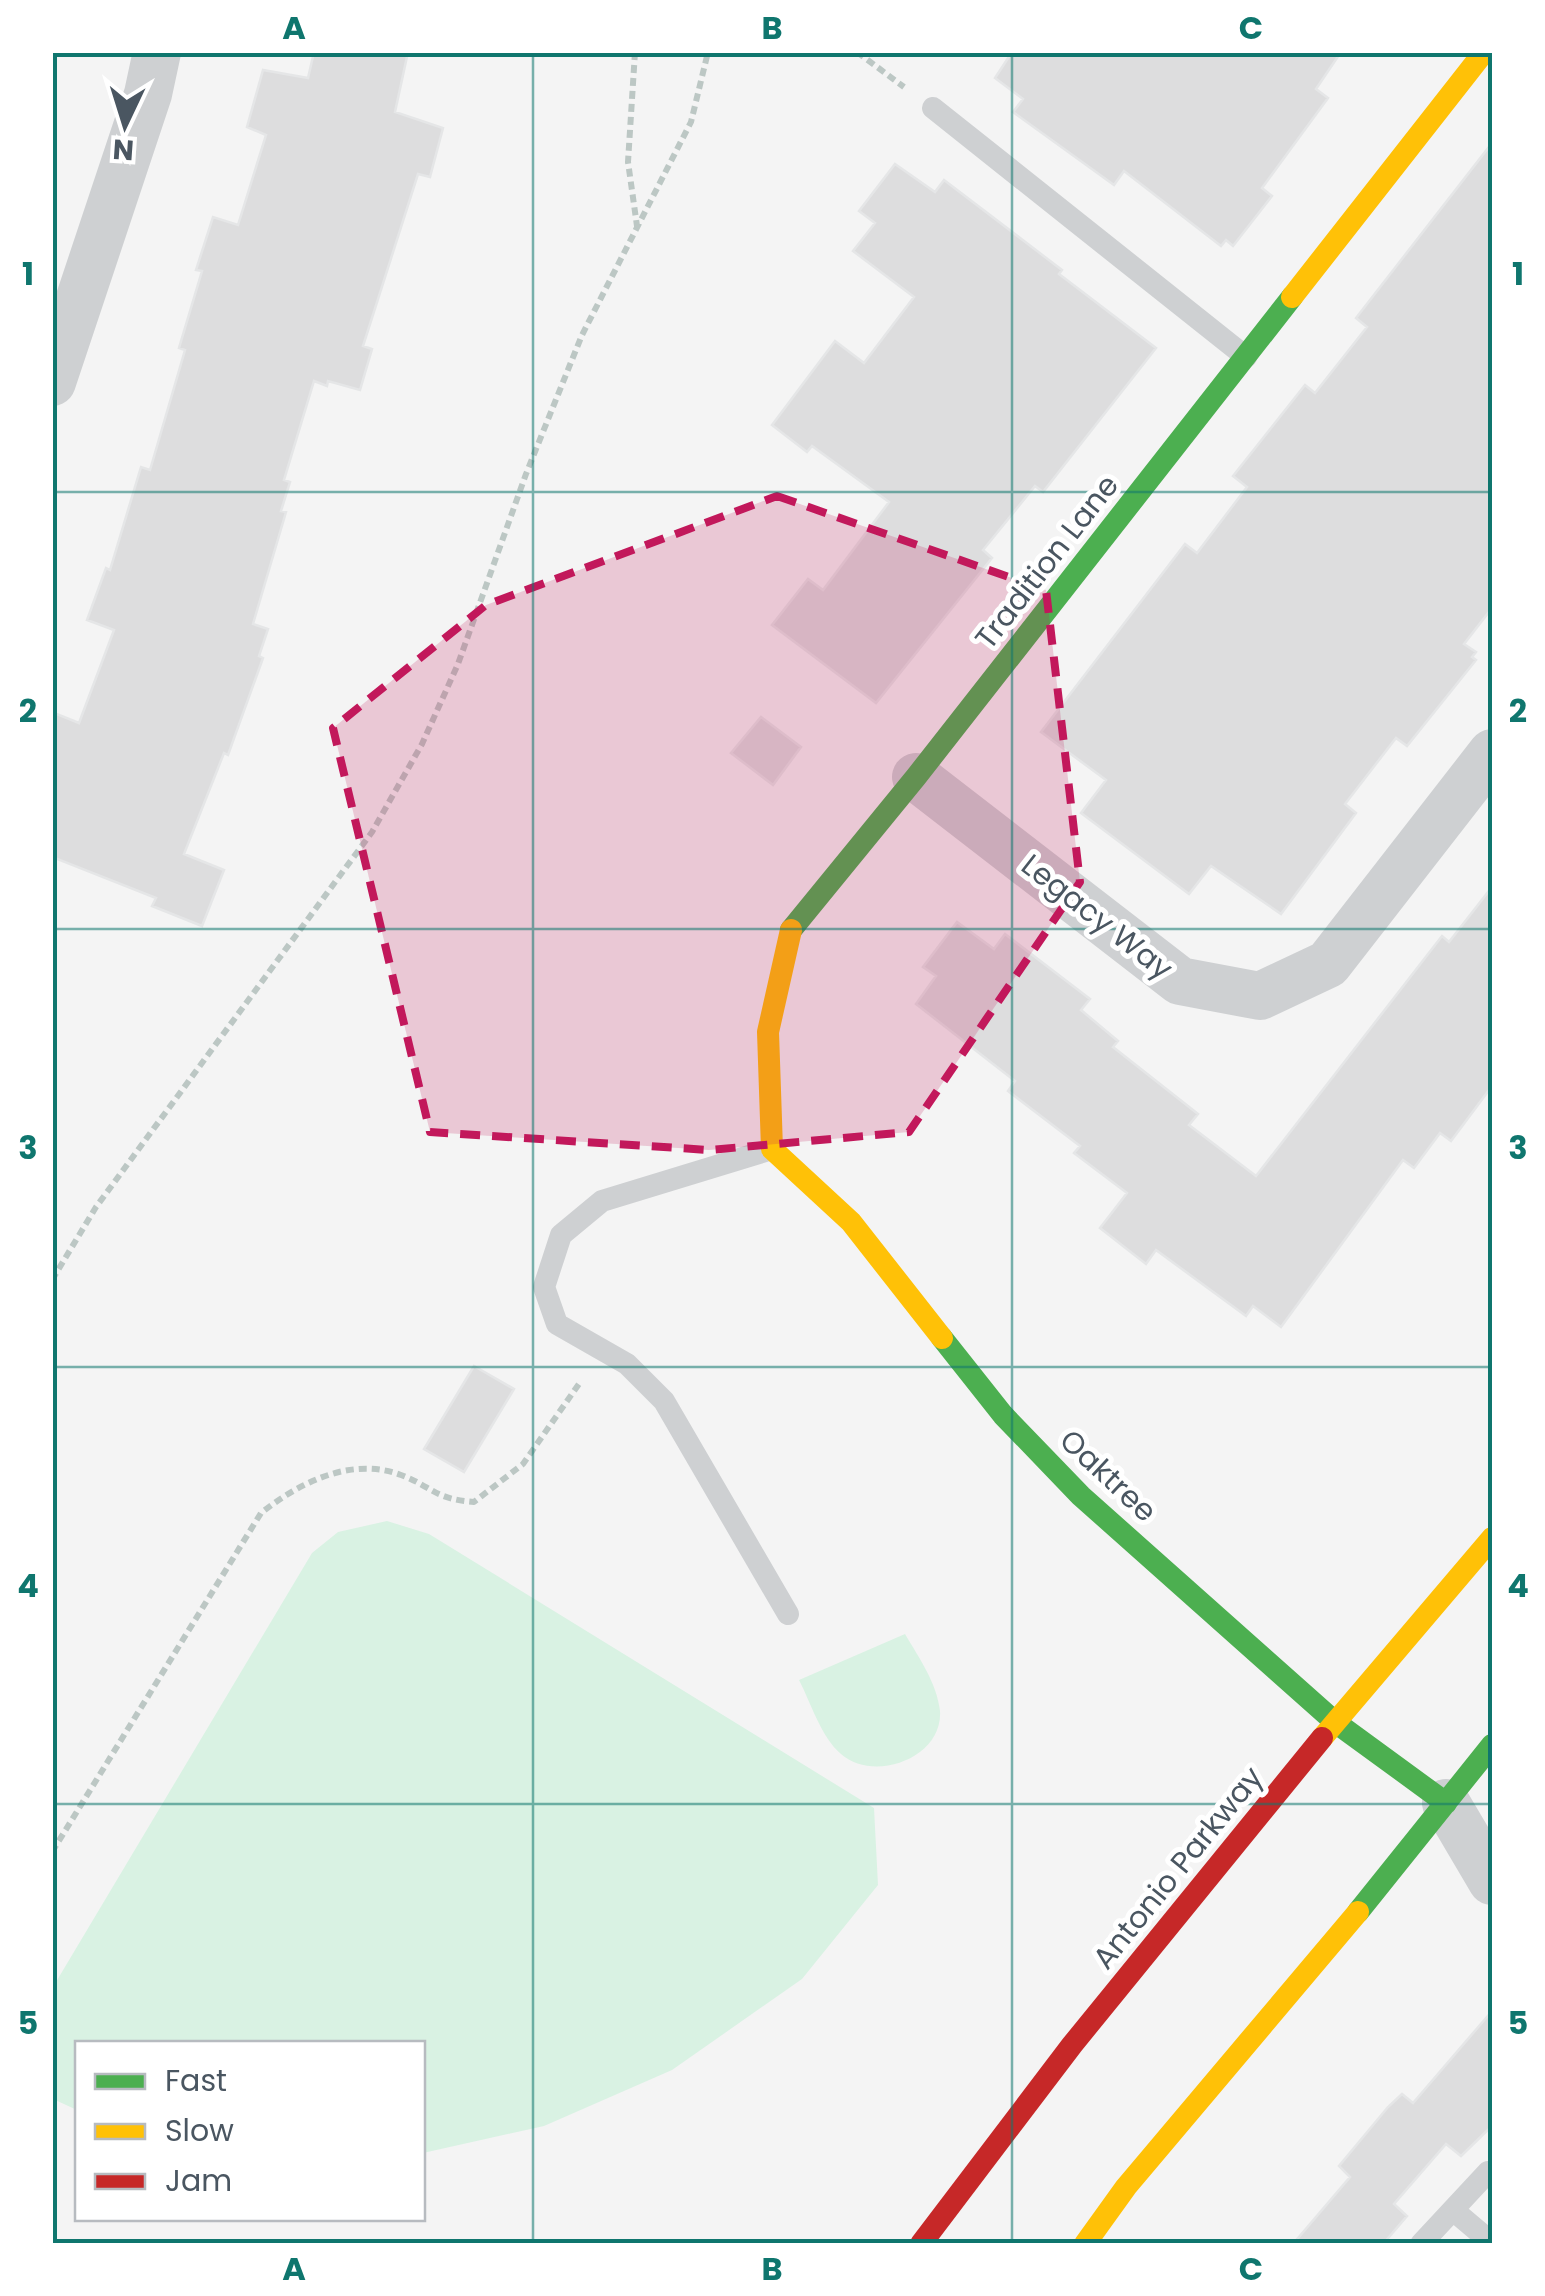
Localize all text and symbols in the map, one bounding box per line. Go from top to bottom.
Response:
text: A [282,5,306,50]
text: B [761,5,783,50]
text: C [1239,5,1263,50]
north arrow [75,75,175,175]
text: N [111,129,135,170]
text: 1 [22,251,34,296]
text: 1 [1512,251,1524,296]
street label: Tradition Lane [965,465,1129,658]
text: 2 [19,688,37,733]
text: 2 [1509,688,1527,733]
street label: Legacy Way [1012,844,1182,990]
text: 3 [18,1125,38,1170]
text: 3 [1508,1125,1528,1170]
street label: Oaktree [1050,1419,1166,1532]
text: 4 [17,1563,39,1608]
text: 4 [1507,1563,1529,1608]
street label: Antonio Parkway [1082,1757,1273,1978]
text: 5 [18,2000,38,2045]
text: 5 [1508,2000,1528,2045]
legend [75,2041,425,2221]
text: Fast [165,2059,227,2102]
text: Slow [165,2109,234,2152]
text: Jam [165,2159,232,2202]
text: A [282,2246,306,2291]
text: B [761,2246,783,2291]
text: C [1239,2246,1263,2291]

